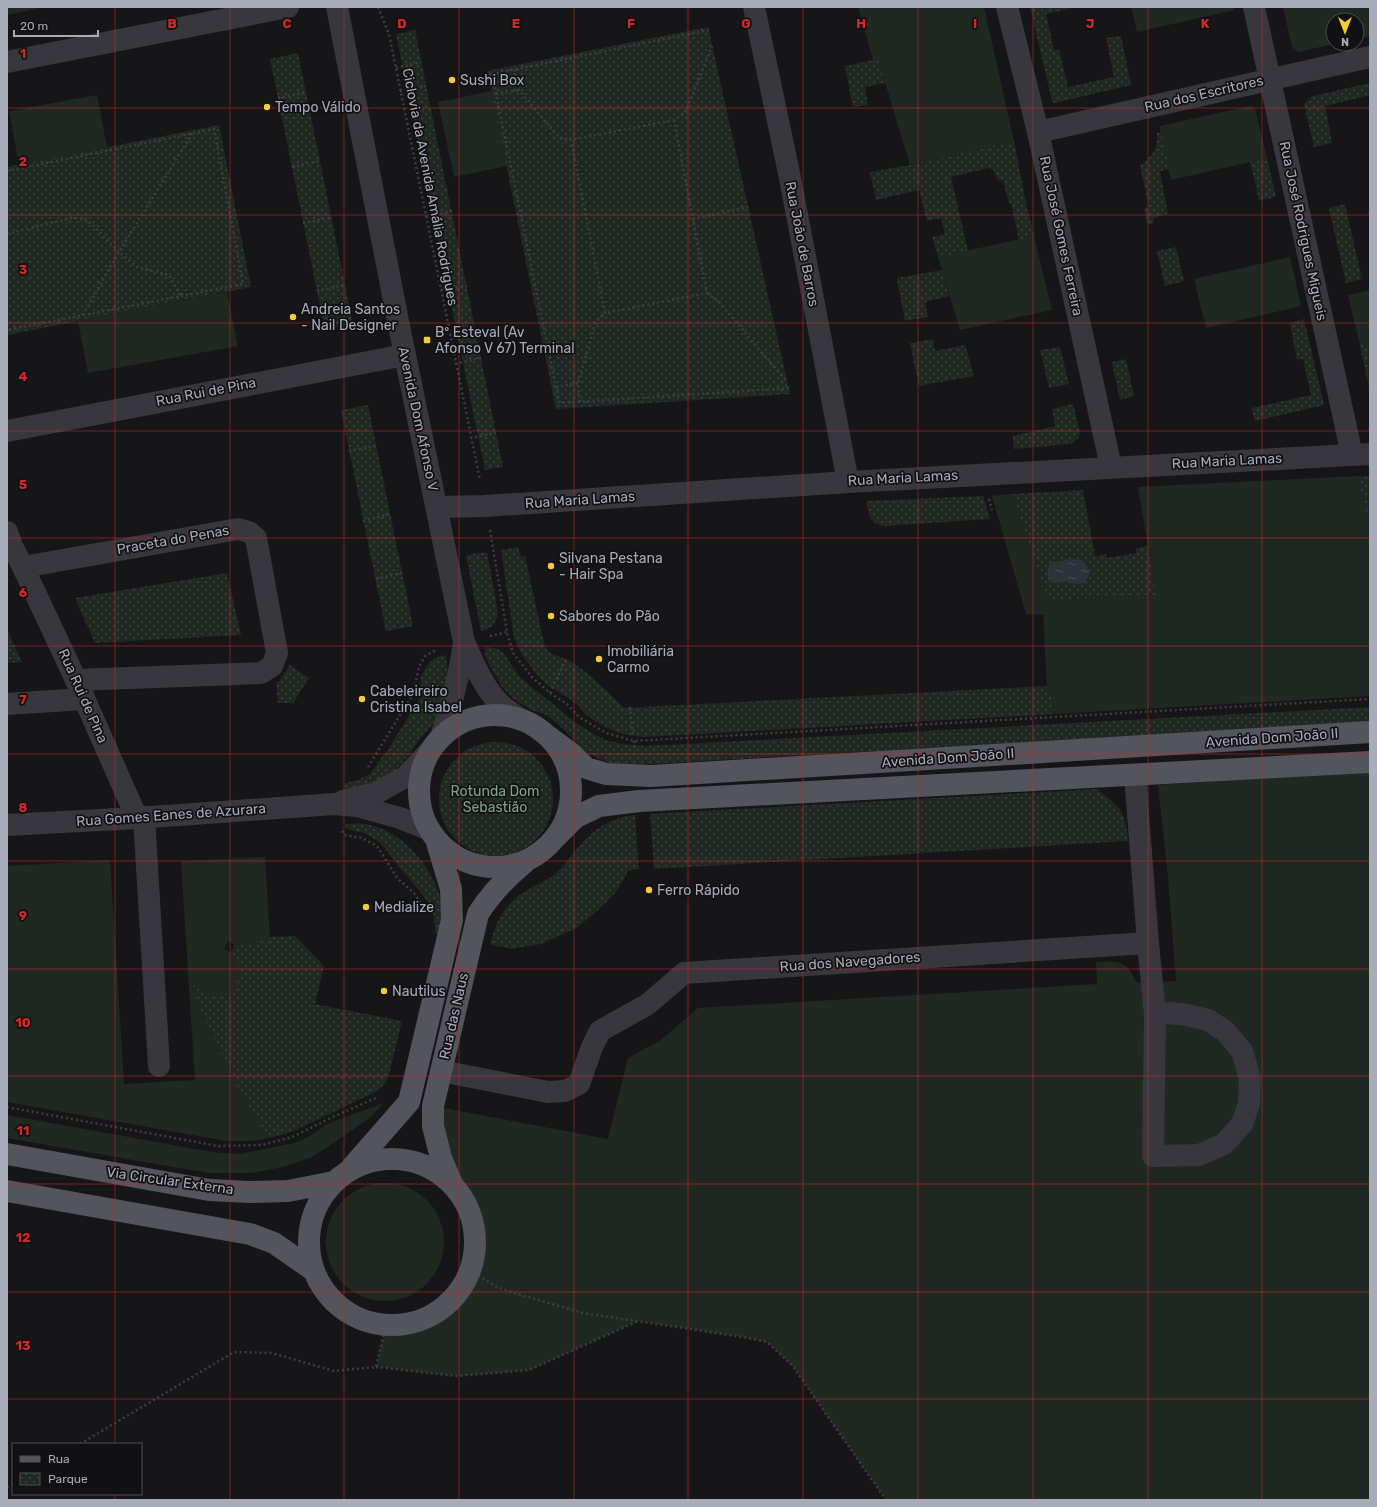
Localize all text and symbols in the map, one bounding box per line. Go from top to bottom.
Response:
scale bar [14,12,98,38]
north arrow [1325,12,1365,52]
text: B [167,16,177,31]
text: C [282,16,292,31]
text: D [397,16,407,31]
text: E [512,16,520,31]
text: F [627,16,635,31]
text: G [741,16,751,31]
text: H [856,16,866,31]
text: I [973,16,977,31]
text: J [1086,16,1094,31]
text: K [1201,16,1210,31]
text: 20 m [20,19,48,33]
text: N [1341,35,1349,48]
text: 1 [20,46,26,61]
street label: Ciclovia da Avenida Amália Rodrigues [399,67,461,307]
place label: Sushi Box [460,72,525,89]
street label: Rua dos Escritores [1143,72,1265,116]
marker: Sushi Box [447,75,457,85]
place label: Tempo Válido [275,99,361,116]
marker: Tempo Válido [262,102,272,112]
street label: Rua José Rodrigues Migueis [1276,140,1330,322]
text: 2 [19,154,27,169]
street label: Rua José Gomes Ferreira [1036,154,1086,318]
street label: Rua João de Barros [782,180,822,308]
text: 3 [19,262,28,277]
place label: Andreia Santos - Nail Designer [301,301,400,334]
marker: Andreia Santos - Nail Designer [288,312,298,322]
place label: Bº Esteval (Av Afonso V 67) Terminal [435,324,575,357]
marker: Bº Esteval (Av Afonso V 67) Terminal [422,335,432,345]
street label: Avenida Dom Afonso V [394,345,442,493]
text: 4 [19,369,28,384]
street label: Rua Rui de Pina [155,374,257,410]
street label: Rua Maria Lamas [1171,450,1283,472]
street label: Rua Maria Lamas [847,467,959,489]
text: 5 [19,477,27,492]
street label: Rua Maria Lamas [524,488,636,512]
street label: Praceta do Penas [115,522,231,558]
place label: Silvana Pestana - Hair Spa [559,550,663,583]
marker: Silvana Pestana - Hair Spa [546,561,556,571]
text: 6 [19,585,28,600]
place label: Sabores do Pão [559,608,660,625]
marker: Sabores do Pão [546,611,556,621]
place label: Imobiliária Carmo [607,643,674,676]
street label: Rua Rui de Pina [55,646,111,746]
marker: Imobiliária Carmo [594,654,604,664]
place label: Cabeleireiro Cristina Isabel [370,683,462,716]
text: 7 [19,692,27,707]
marker: Cabeleireiro Cristina Isabel [357,694,367,704]
street label: Avenida Dom João II [1205,725,1339,751]
street label: Avenida Dom João II [881,745,1015,771]
park label: Rotunda Dom Sebastião [450,783,540,816]
text: 8 [19,800,28,815]
street label: Rua Gomes Eanes de Azurara [75,800,267,830]
place label: Ferro Rápido [657,882,740,899]
marker: Ferro Rápido [644,885,654,895]
place label: Medialize [374,899,434,916]
marker: Medialize [361,902,371,912]
text: 9 [19,908,27,923]
street label: Rua dos Navegadores [779,949,921,975]
street label: Rua das Naus [436,971,472,1061]
place label: Nautilus [392,983,446,1000]
marker: Nautilus [379,986,389,996]
text: 10 [15,1015,31,1030]
text: 11 [17,1123,29,1138]
street label: Via Circular Externa [105,1164,235,1198]
text: 12 [16,1230,30,1245]
text: 13 [15,1338,31,1353]
legend [12,1443,142,1495]
text: Rua [48,1452,70,1466]
text: Parque [48,1472,88,1486]

